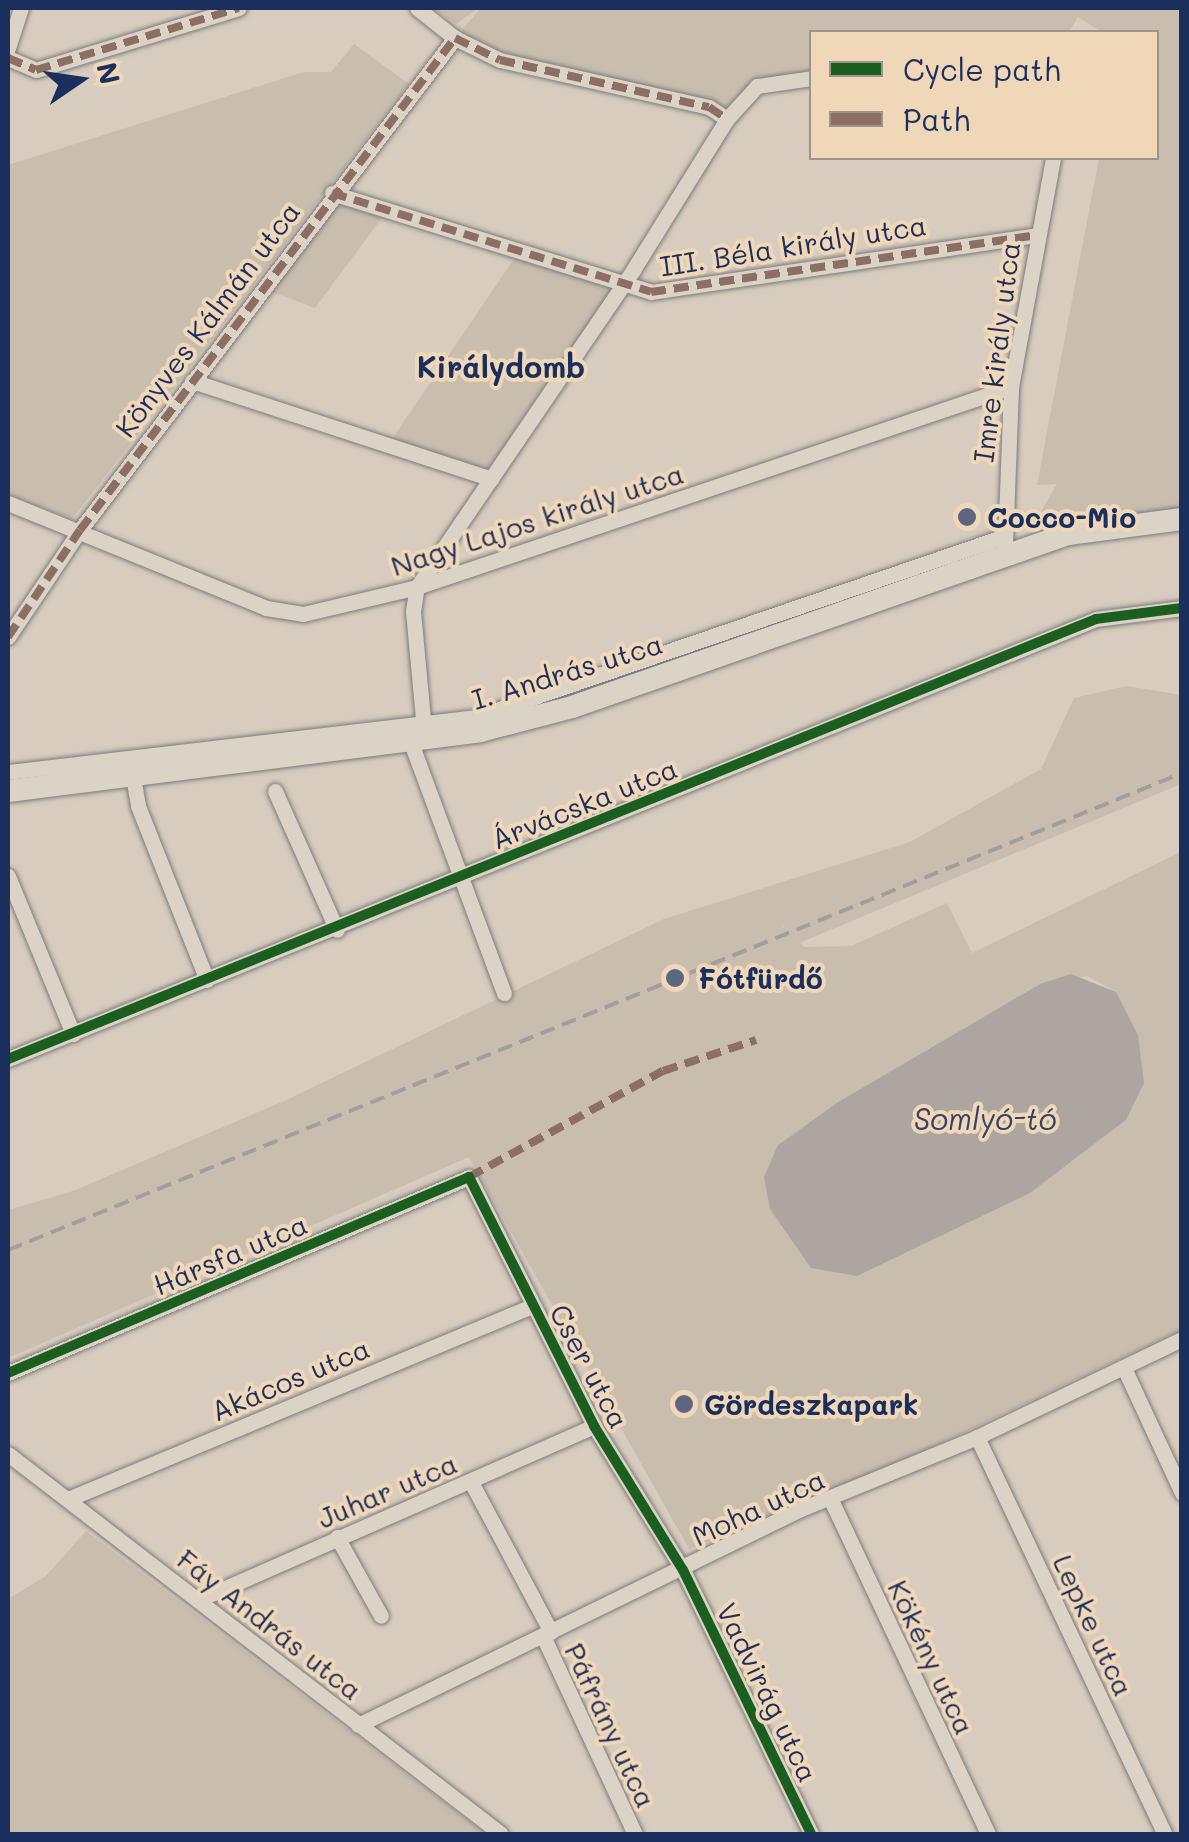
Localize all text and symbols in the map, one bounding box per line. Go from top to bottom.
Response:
north arrow [30,30,130,130]
legend [809,30,1159,160]
text: Cycle path [903,49,1061,89]
text: N [89,59,129,88]
text: Path [903,99,970,139]
street label: Könyves Kálmán utca [108,195,306,443]
street label: III. Béla király utca [657,207,929,283]
street label: Imre király utca [966,240,1026,464]
district label: Királydomb [417,348,585,384]
street label: Nagy Lajos király utca [386,456,688,582]
place label: Cocco-Mio [987,500,1136,534]
marker: Cocco-Mio [956,506,978,528]
street label: I. András utca [468,626,666,716]
street label: Árvácska utca [486,750,682,856]
place label: Fótfürdő [698,961,823,995]
marker: Fótfürdő [662,965,688,991]
water label: Somlyó-tó [913,1100,1057,1136]
street label: Hársfa utca [148,1207,312,1301]
street label: Cser utca [543,1298,637,1434]
street label: Akácos utca [206,1331,374,1427]
place label: Gördeszkapark [704,1387,918,1421]
marker: Gördeszkapark [673,1393,695,1415]
street label: Juhar utca [312,1446,462,1534]
street label: Moha utca [686,1462,830,1552]
street label: Fáy András utca [171,1542,369,1706]
street label: Lepke utca [1047,1549,1141,1701]
street label: Kökény utca [882,1574,982,1740]
street label: Vadvirág utca [710,1597,826,1787]
street label: Páfrány utca [558,1637,664,1813]

